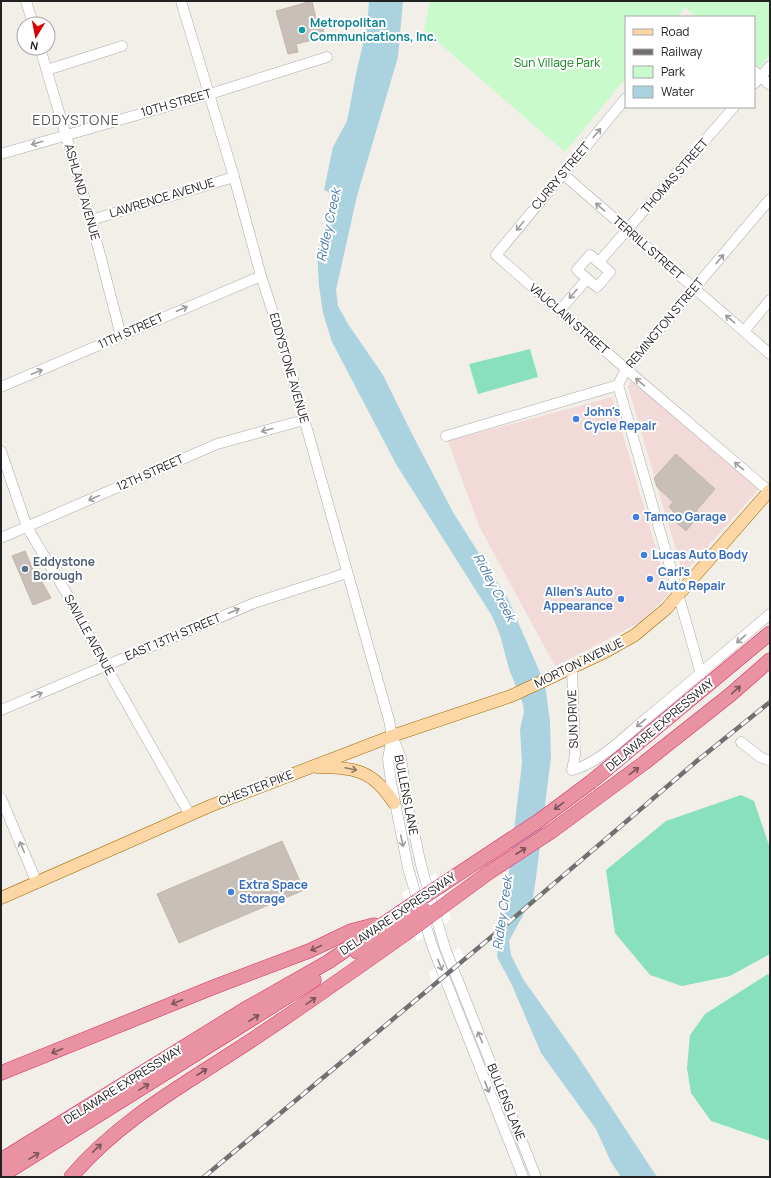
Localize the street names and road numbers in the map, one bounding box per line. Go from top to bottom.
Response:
street label: 10TH STREET [139,84,214,121]
street label: THOMAS STREET [637,134,713,217]
street label: CURRY STREET [527,138,595,213]
street label: ASHLAND AVENUE [61,142,104,242]
street label: LAWRENCE AVENUE [107,173,217,222]
street label: TERRILL STREET [609,212,688,284]
street label: REMINGTON STREET [622,273,708,371]
street label: VAUCLAIN STREET [526,279,614,359]
street label: 11TH STREET [95,308,167,353]
street label: EDDYSTONE AVENUE [266,311,313,425]
street label: 12TH STREET [113,450,187,495]
street label: SAVILLE AVENUE [60,591,119,678]
street label: EAST 13TH STREET [122,608,224,664]
street label: MORTON AVENUE [531,634,626,691]
street label: DELAWARE EXPRESSWAY [602,674,718,775]
street label: SUN DRIVE [563,689,582,749]
street label: BULLENS LANE [390,753,423,837]
street label: CHESTER PIKE [216,765,296,810]
street label: DELAWARE EXPRESSWAY [336,868,459,959]
street label: DELAWARE EXPRESSWAY [60,1041,185,1128]
street label: BULLENS LANE [483,1061,530,1143]

